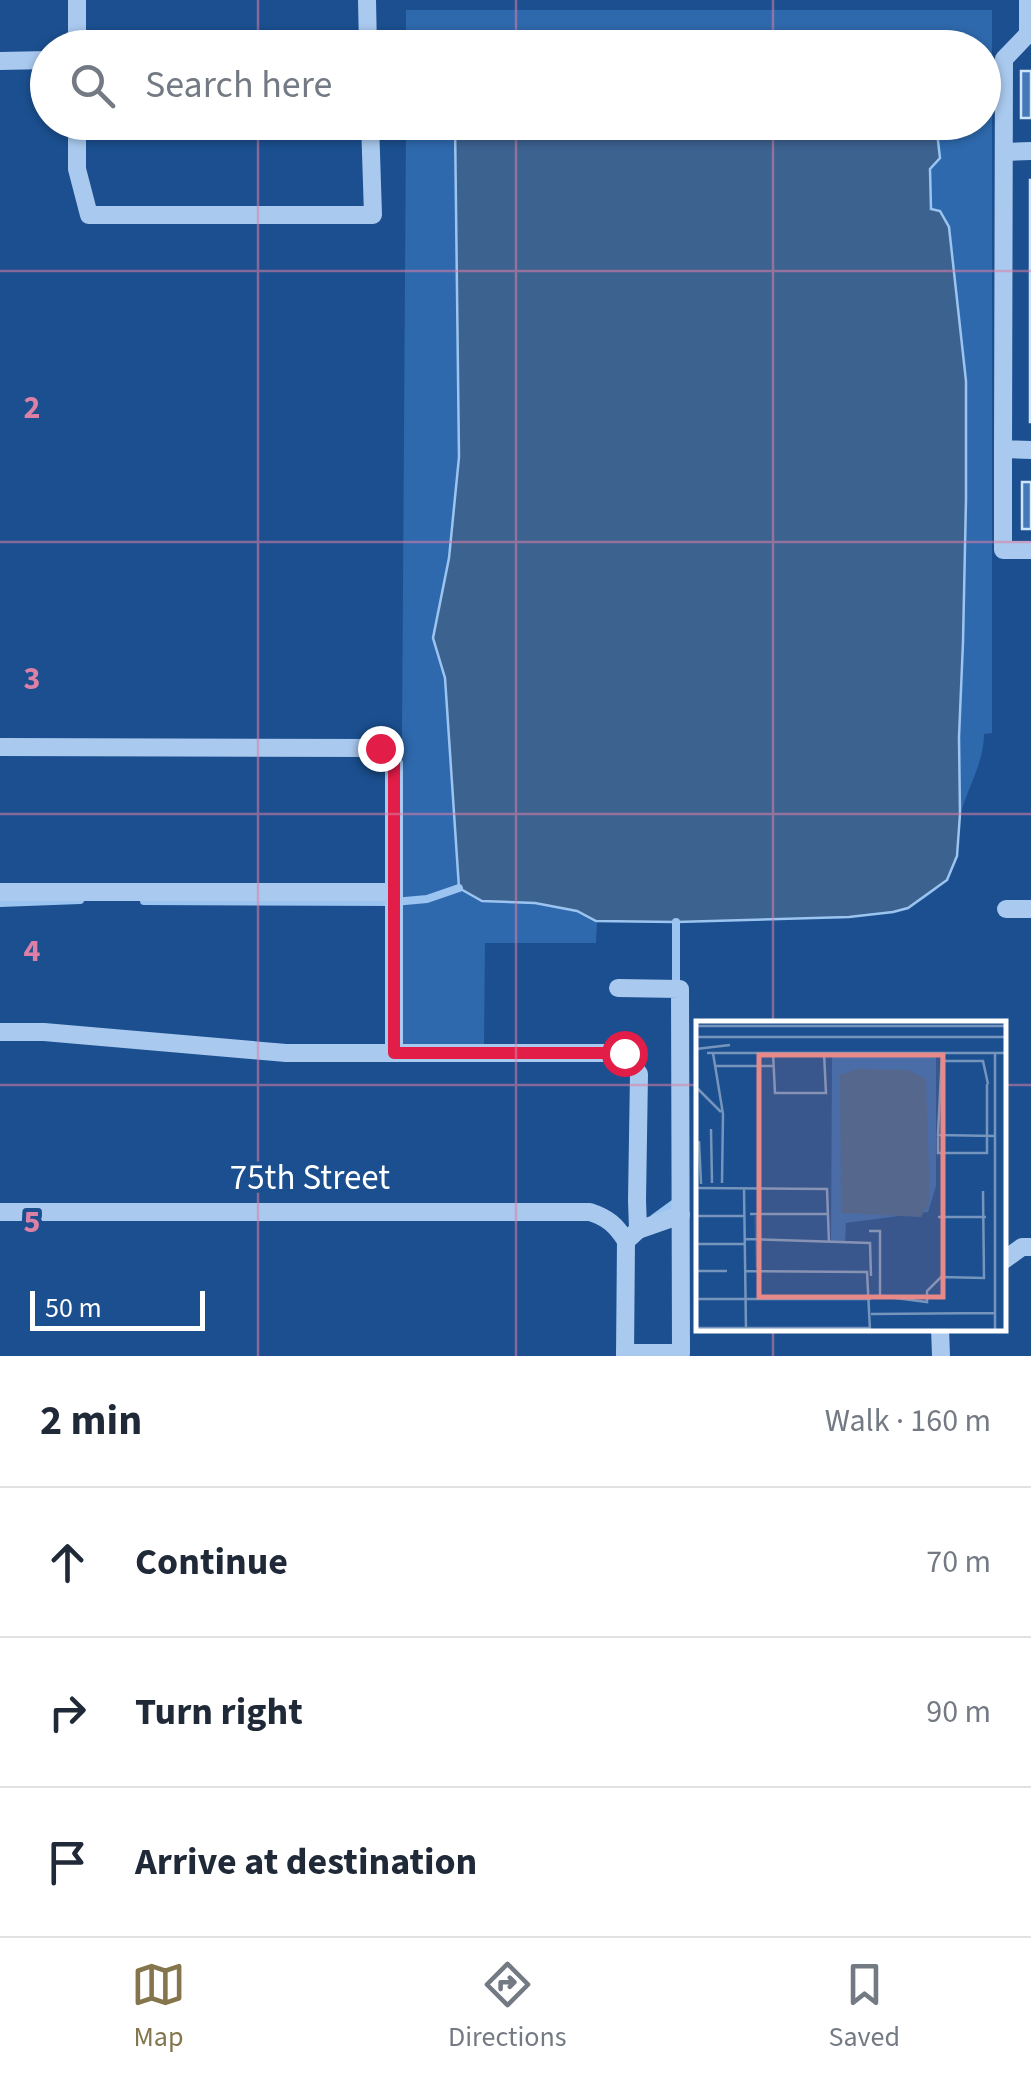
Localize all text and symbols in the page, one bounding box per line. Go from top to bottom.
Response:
search box [30,30,1001,140]
icon: search [65,58,120,113]
text: Search here [145,58,332,112]
text: 2 [24,385,40,431]
text: 3 [24,656,40,702]
route end [358,726,404,772]
text: 4 [24,928,41,974]
inset map [696,1021,1006,1331]
route start [602,1031,648,1077]
street label: 75th Street [230,1153,390,1203]
text: 5 [24,1199,40,1245]
scale bar [30,1286,205,1330]
text: 50 m [45,1288,102,1328]
text: 2 min [40,1391,142,1451]
text: Walk · 160 m [825,1398,991,1444]
icon: ahead [40,1535,95,1590]
text: Continue [135,1535,288,1589]
text: 70 m [926,1539,991,1585]
icon: right [40,1685,95,1740]
text: Turn right [135,1685,303,1739]
text: 90 m [926,1689,991,1735]
icon: arrive [40,1835,95,1890]
text: Arrive at destination [135,1835,477,1889]
tab: Map [131,1957,186,2057]
tab: Directions [448,1957,567,2057]
tab: Saved [829,1957,900,2057]

